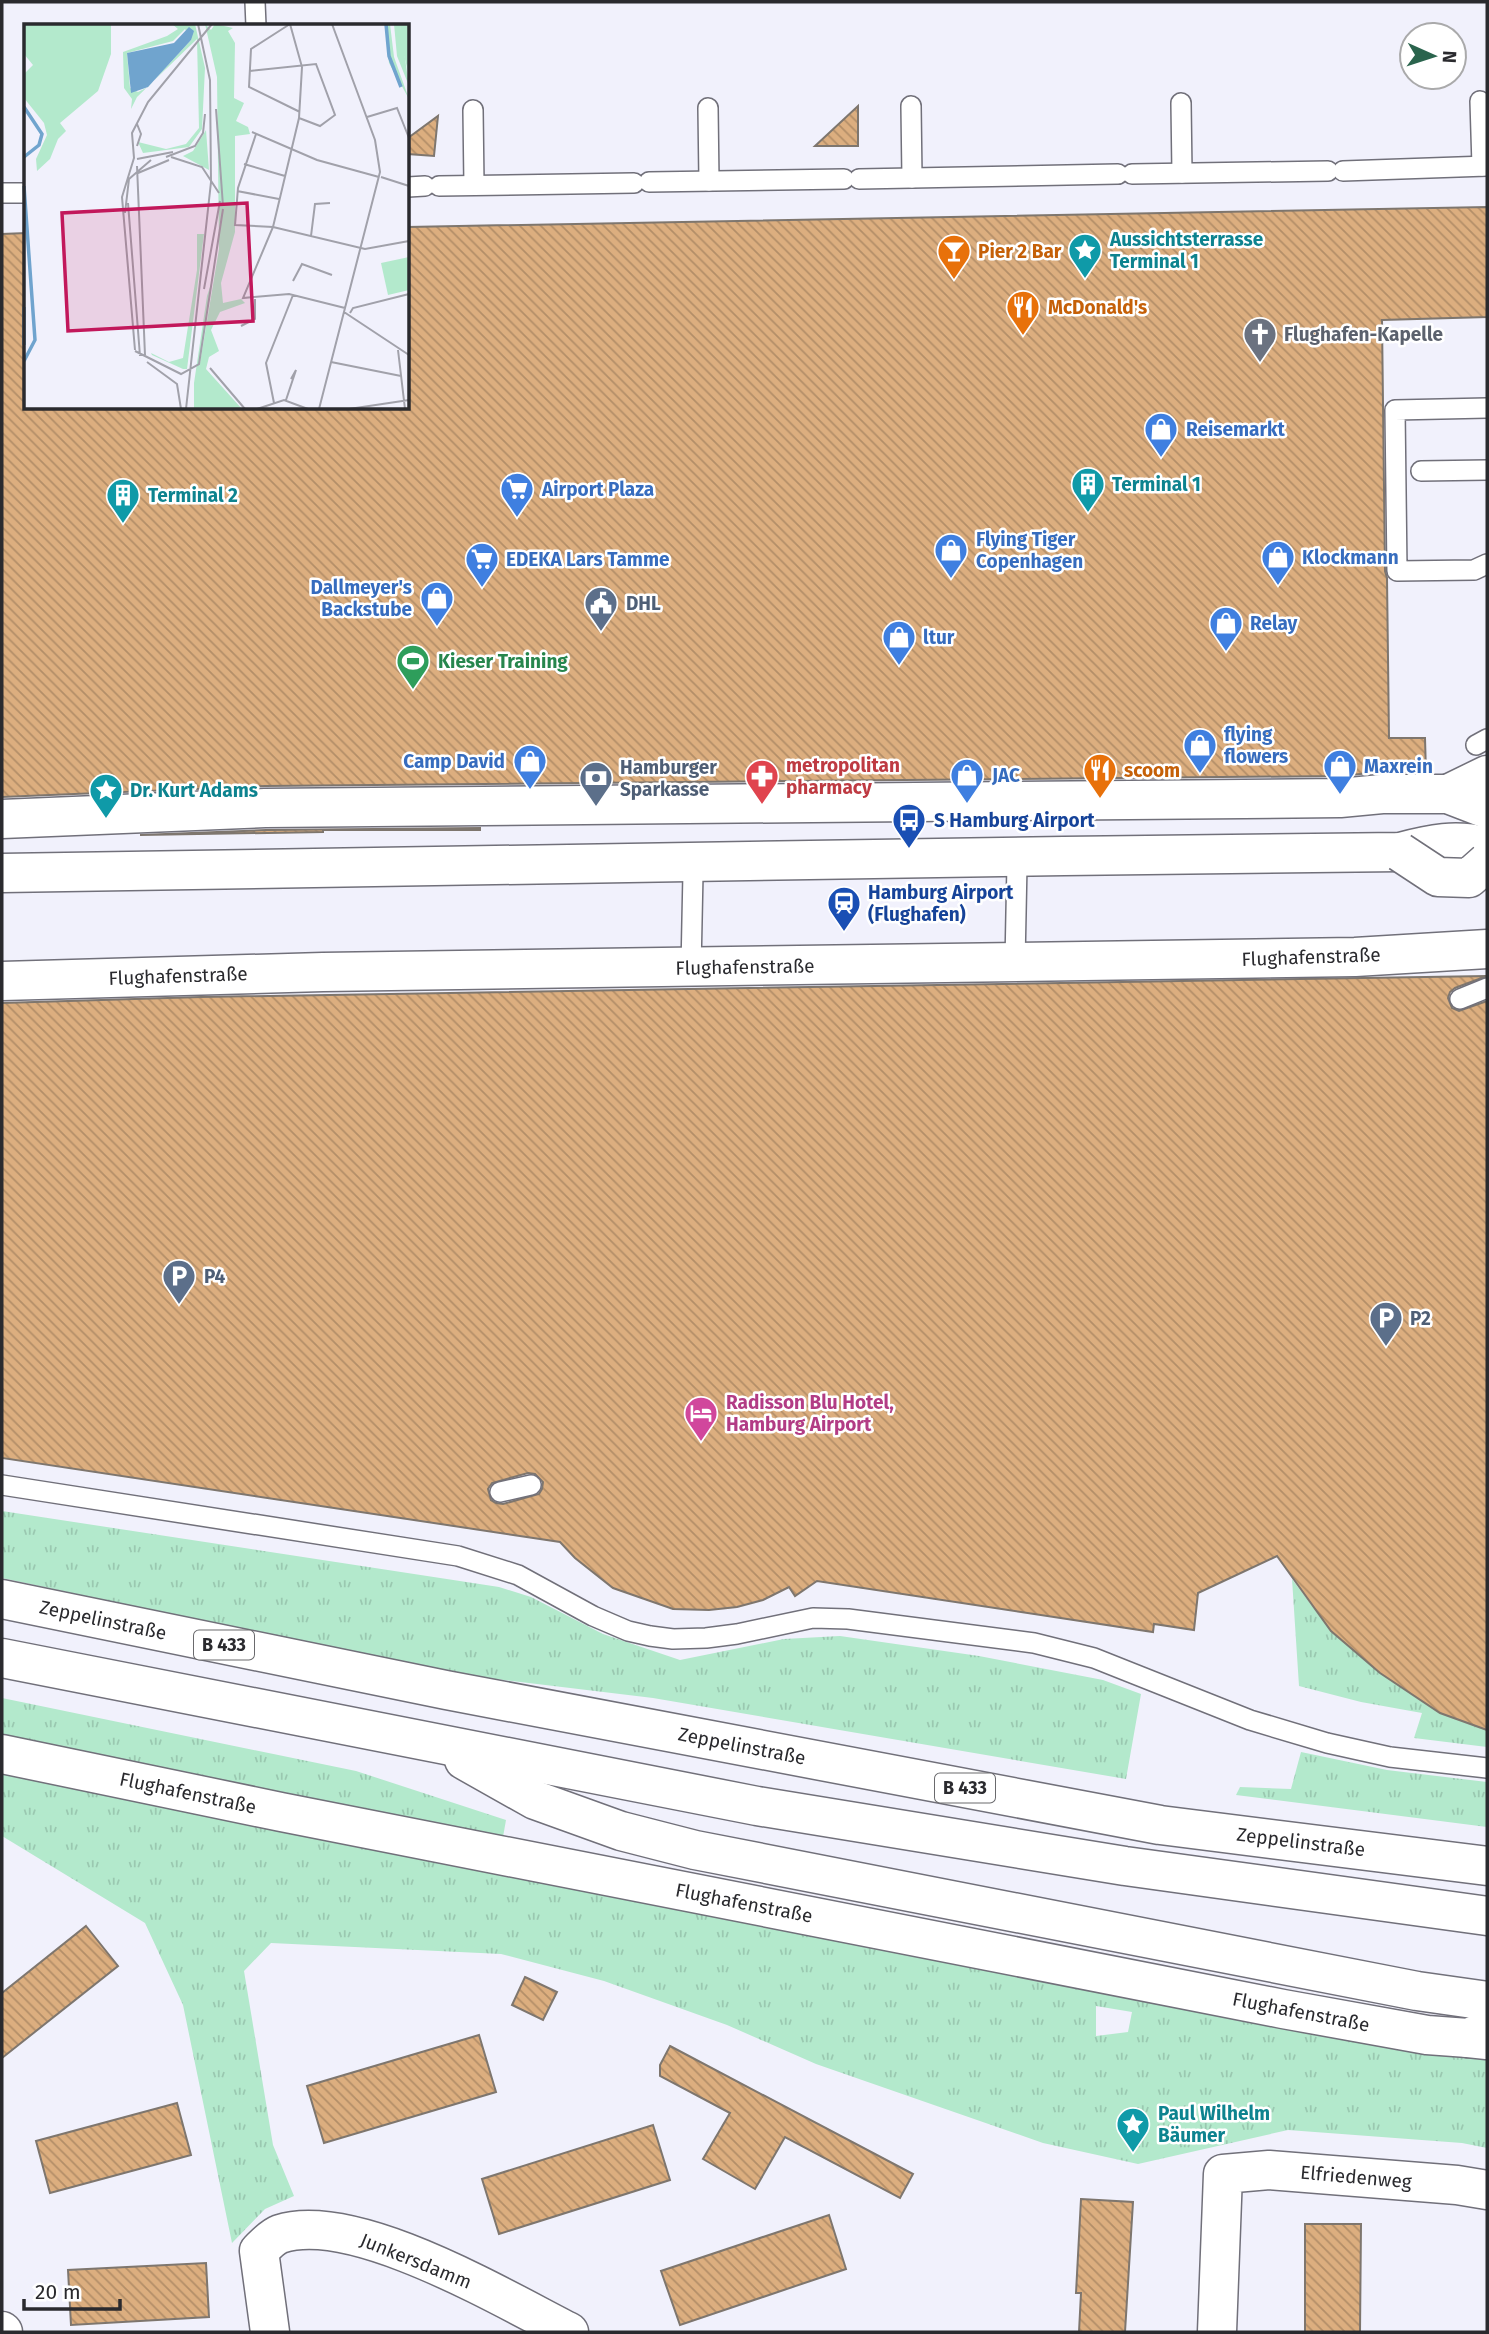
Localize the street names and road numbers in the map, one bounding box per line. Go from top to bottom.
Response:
street label: Flughafenstraße [1241,943,1381,971]
street label: Flughafenstraße [675,954,815,980]
street label: Flughafenstraße [108,962,248,990]
street label: Zeppelinstraße [37,1595,169,1645]
road number: B 433 [194,1630,254,1660]
street label: Zeppelinstraße [676,1722,808,1770]
street label: Flughafenstraße [118,1767,258,1819]
road number: B 433 [935,1773,995,1802]
street label: Zeppelinstraße [1235,1823,1367,1861]
street label: Flughafenstraße [674,1878,814,1928]
street label: Flughafenstraße [1231,1987,1371,2037]
street label: Elfriedenweg [1299,2161,1413,2193]
street label: Junkersdamm [357,2228,475,2294]

